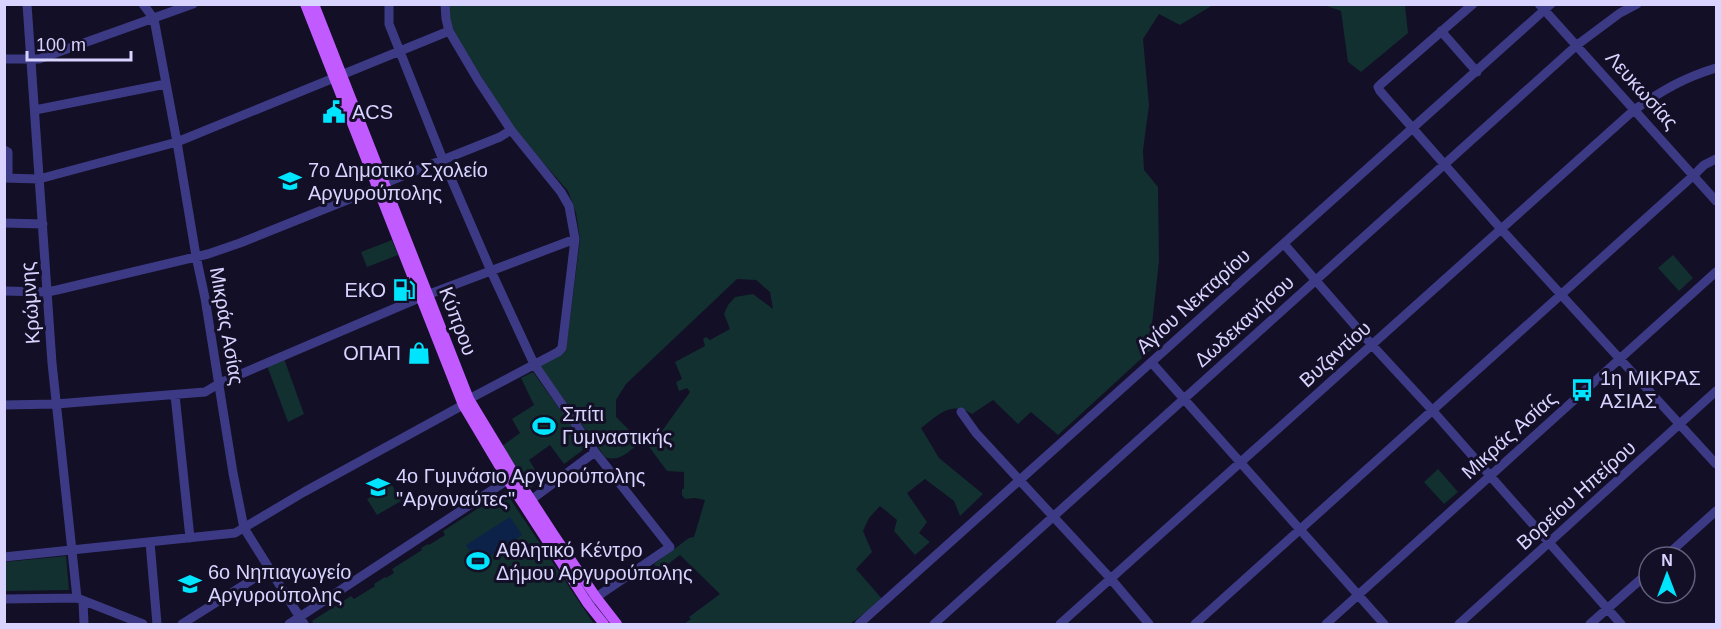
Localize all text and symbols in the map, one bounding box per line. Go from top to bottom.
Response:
scale bar [27,24,130,62]
text: 100 m [36,35,86,55]
street label: Λευκωσίας [1602,47,1683,134]
public building icon: ACS [321,99,347,125]
place label: ACS [352,101,393,123]
place label: 7ο Δημοτικό Σχολείο Αργυρούπολης [308,159,488,204]
school or university icon: 7ο Δημοτικό Σχολείο Αργυρούπολης [277,168,303,194]
street label: Αγίου Νεκταρίου [1132,244,1254,358]
street label: Κρώμνης [16,261,44,345]
street label: Μικράς Ασίας [206,265,248,387]
street label: Δωδεκανήσου [1190,271,1298,371]
fuel station icon: ΕΚΟ [391,277,417,303]
place label: ΕΚΟ [344,279,386,301]
street label: Κύπρου [435,284,481,358]
street label: Βυζαντίου [1295,316,1375,392]
shop icon: ΟΠΑΠ [406,340,432,366]
place label: ΟΠΑΠ [343,342,401,364]
place label: 1η ΜΙΚΡΑΣ ΑΣΙΑΣ [1600,367,1701,412]
bus stop icon: 1η ΜΙΚΡΑΣ ΑΣΙΑΣ [1569,377,1595,403]
street label: Μικράς Ασίας [1457,387,1561,483]
place label: Σπίτι Γυμναστικής [562,403,673,448]
sports icon: Σπίτι Γυμναστικής [531,413,557,439]
street label: Βορείου Ηπείρου [1512,436,1640,554]
place label: 4ο Γυμνάσιο Αργυρούπολης "Αργοναύτες" [396,465,646,510]
school or university icon: 4ο Γυμνάσιο Αργυρούπολης "Αργοναύτες" [365,474,391,500]
place label: Αθλητικό Κέντρο Δήμου Αργυρούπολης [496,539,693,584]
north arrow [1637,545,1697,605]
sports icon: Αθλητικό Κέντρο Δήμου Αργυρούπολης [465,548,491,574]
text: N [1661,552,1673,569]
place label: 6ο Νηπιαγωγείο Αργυρούπολης [208,561,351,606]
school or university icon: 6ο Νηπιαγωγείο Αργυρούπολης [177,571,203,597]

